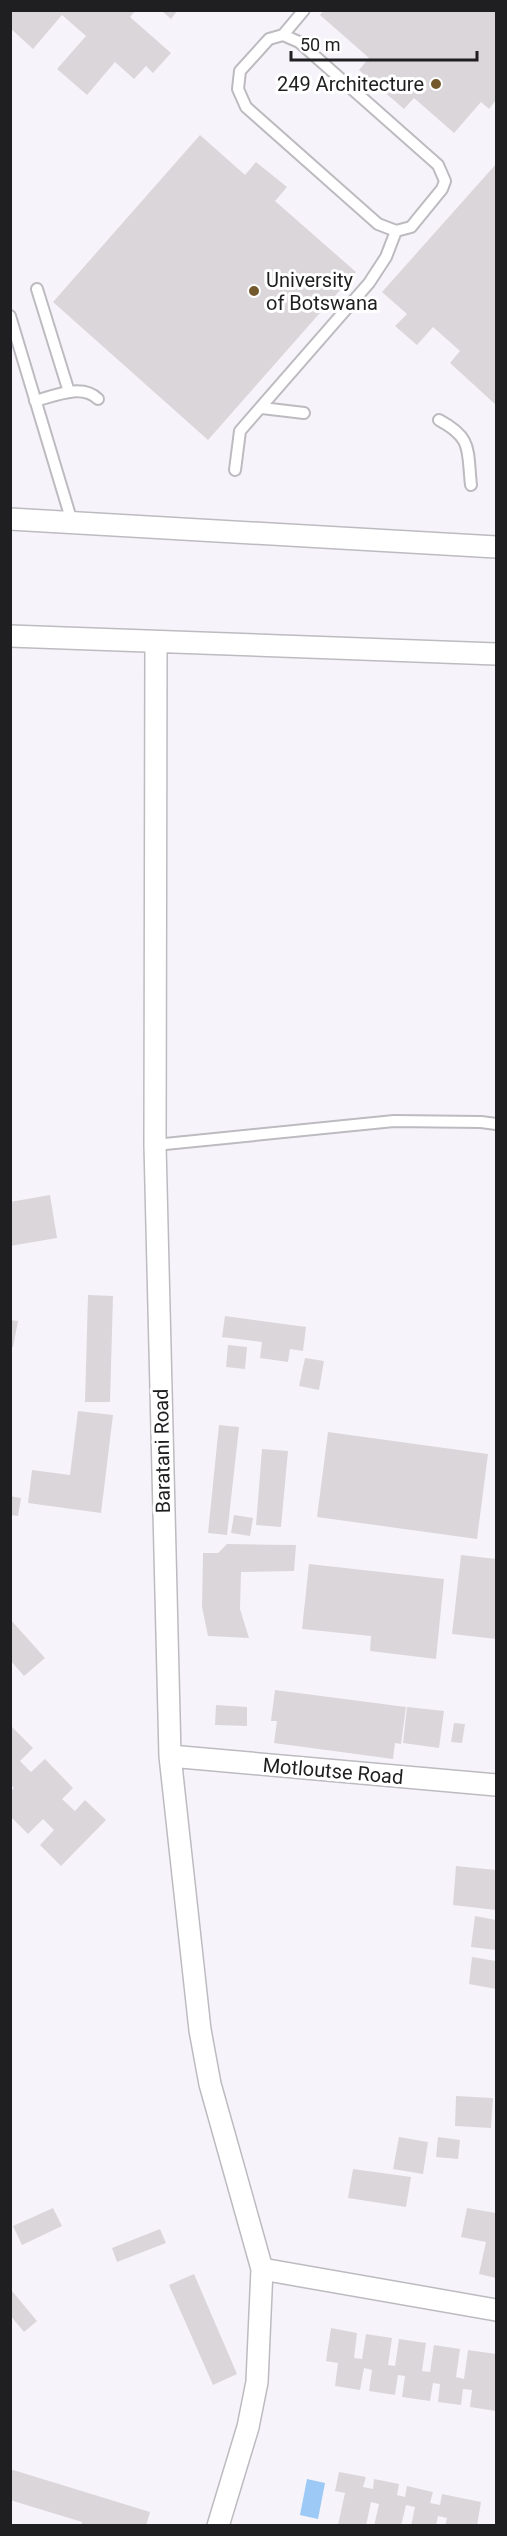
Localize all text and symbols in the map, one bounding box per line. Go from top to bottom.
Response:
scale bar [291,24,477,62]
text: 50 m [300,34,340,55]
place label: 249 Architecture [277,72,424,96]
marker: 249 Architecture [429,77,443,91]
place label: University of Botswana [266,268,378,315]
marker: University of Botswana [247,284,261,298]
street label: Baratani Road [149,1388,175,1514]
street label: Motloutse Road [262,1753,404,1789]

